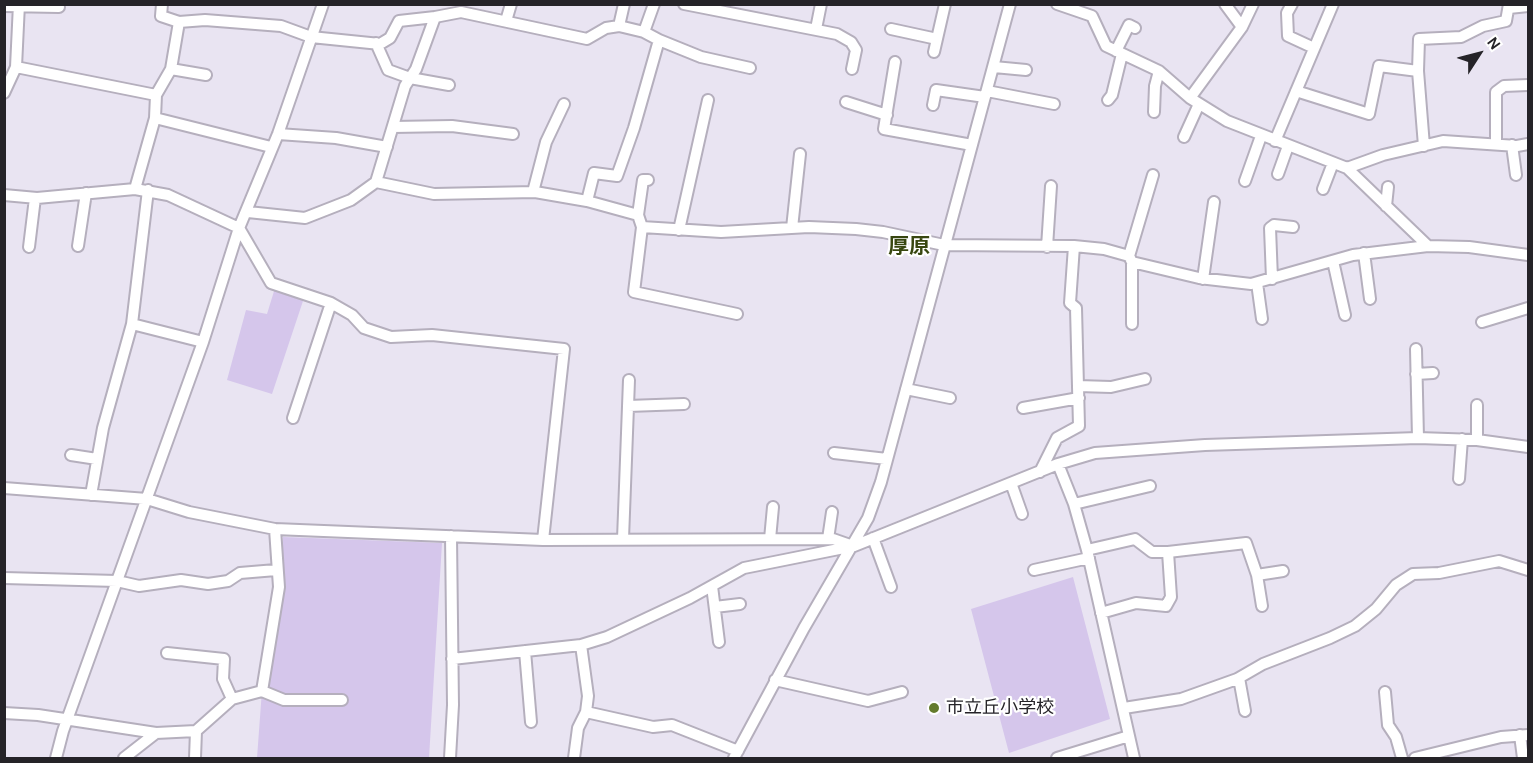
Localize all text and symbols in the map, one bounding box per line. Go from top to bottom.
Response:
north arrow [1449,24,1509,84]
text: N [1483,33,1505,53]
district label: 厚原 [888,234,930,260]
place label: 市立丘小学校 [946,697,1054,719]
marker: 市立丘小学校 [927,701,941,715]

